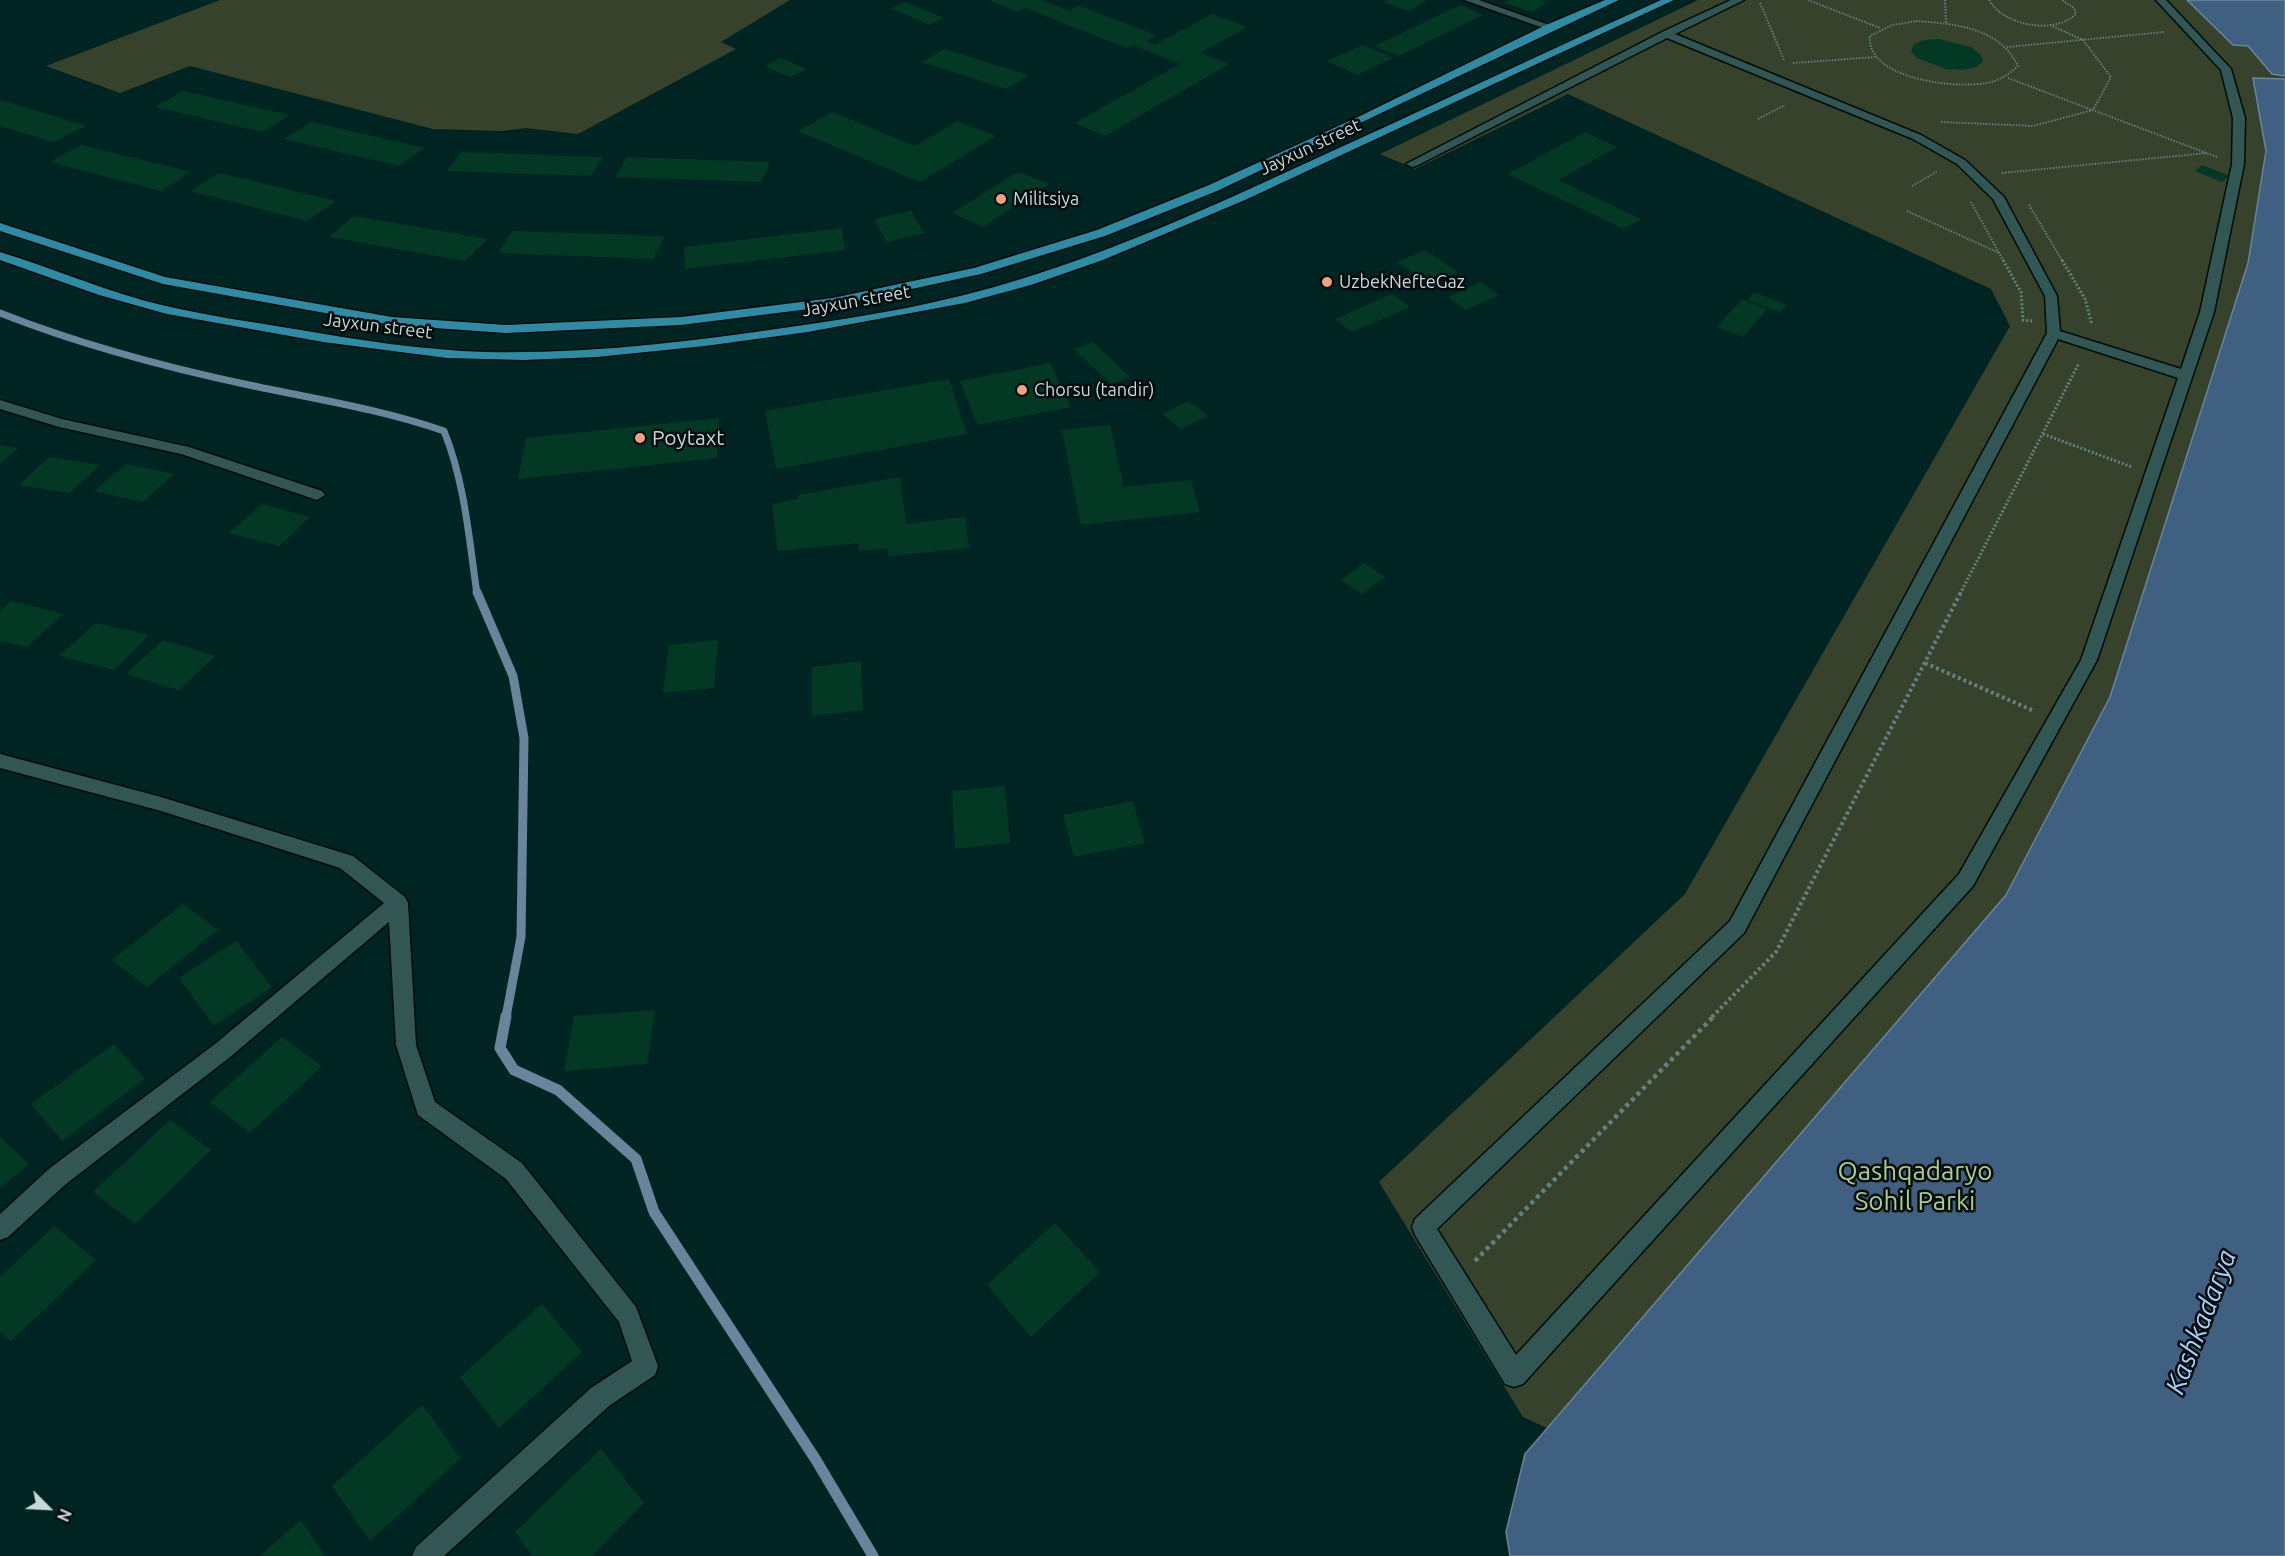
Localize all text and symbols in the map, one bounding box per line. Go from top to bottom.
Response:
street label: Jayxun street [1256,114,1364,180]
place label: Militsiya [1013,188,1079,210]
marker: Militsiya [994,192,1008,206]
place label: UzbekNefteGaz [1339,271,1465,293]
marker: UzbekNefteGaz [1320,275,1334,289]
street label: Jayxun street [800,281,912,321]
street label: Jayxun street [322,309,434,343]
place label: Chorsu (tandir) [1034,379,1155,401]
marker: Chorsu (tandir) [1015,383,1029,397]
place label: Poytaxt [652,425,725,451]
marker: Poytaxt [633,431,647,445]
park label: Qashqadaryo Sohil Parki [1838,1155,1992,1216]
water label: Kashkadarya [2159,1245,2243,1399]
north arrow [18,1478,78,1538]
text: N [54,1506,75,1524]

